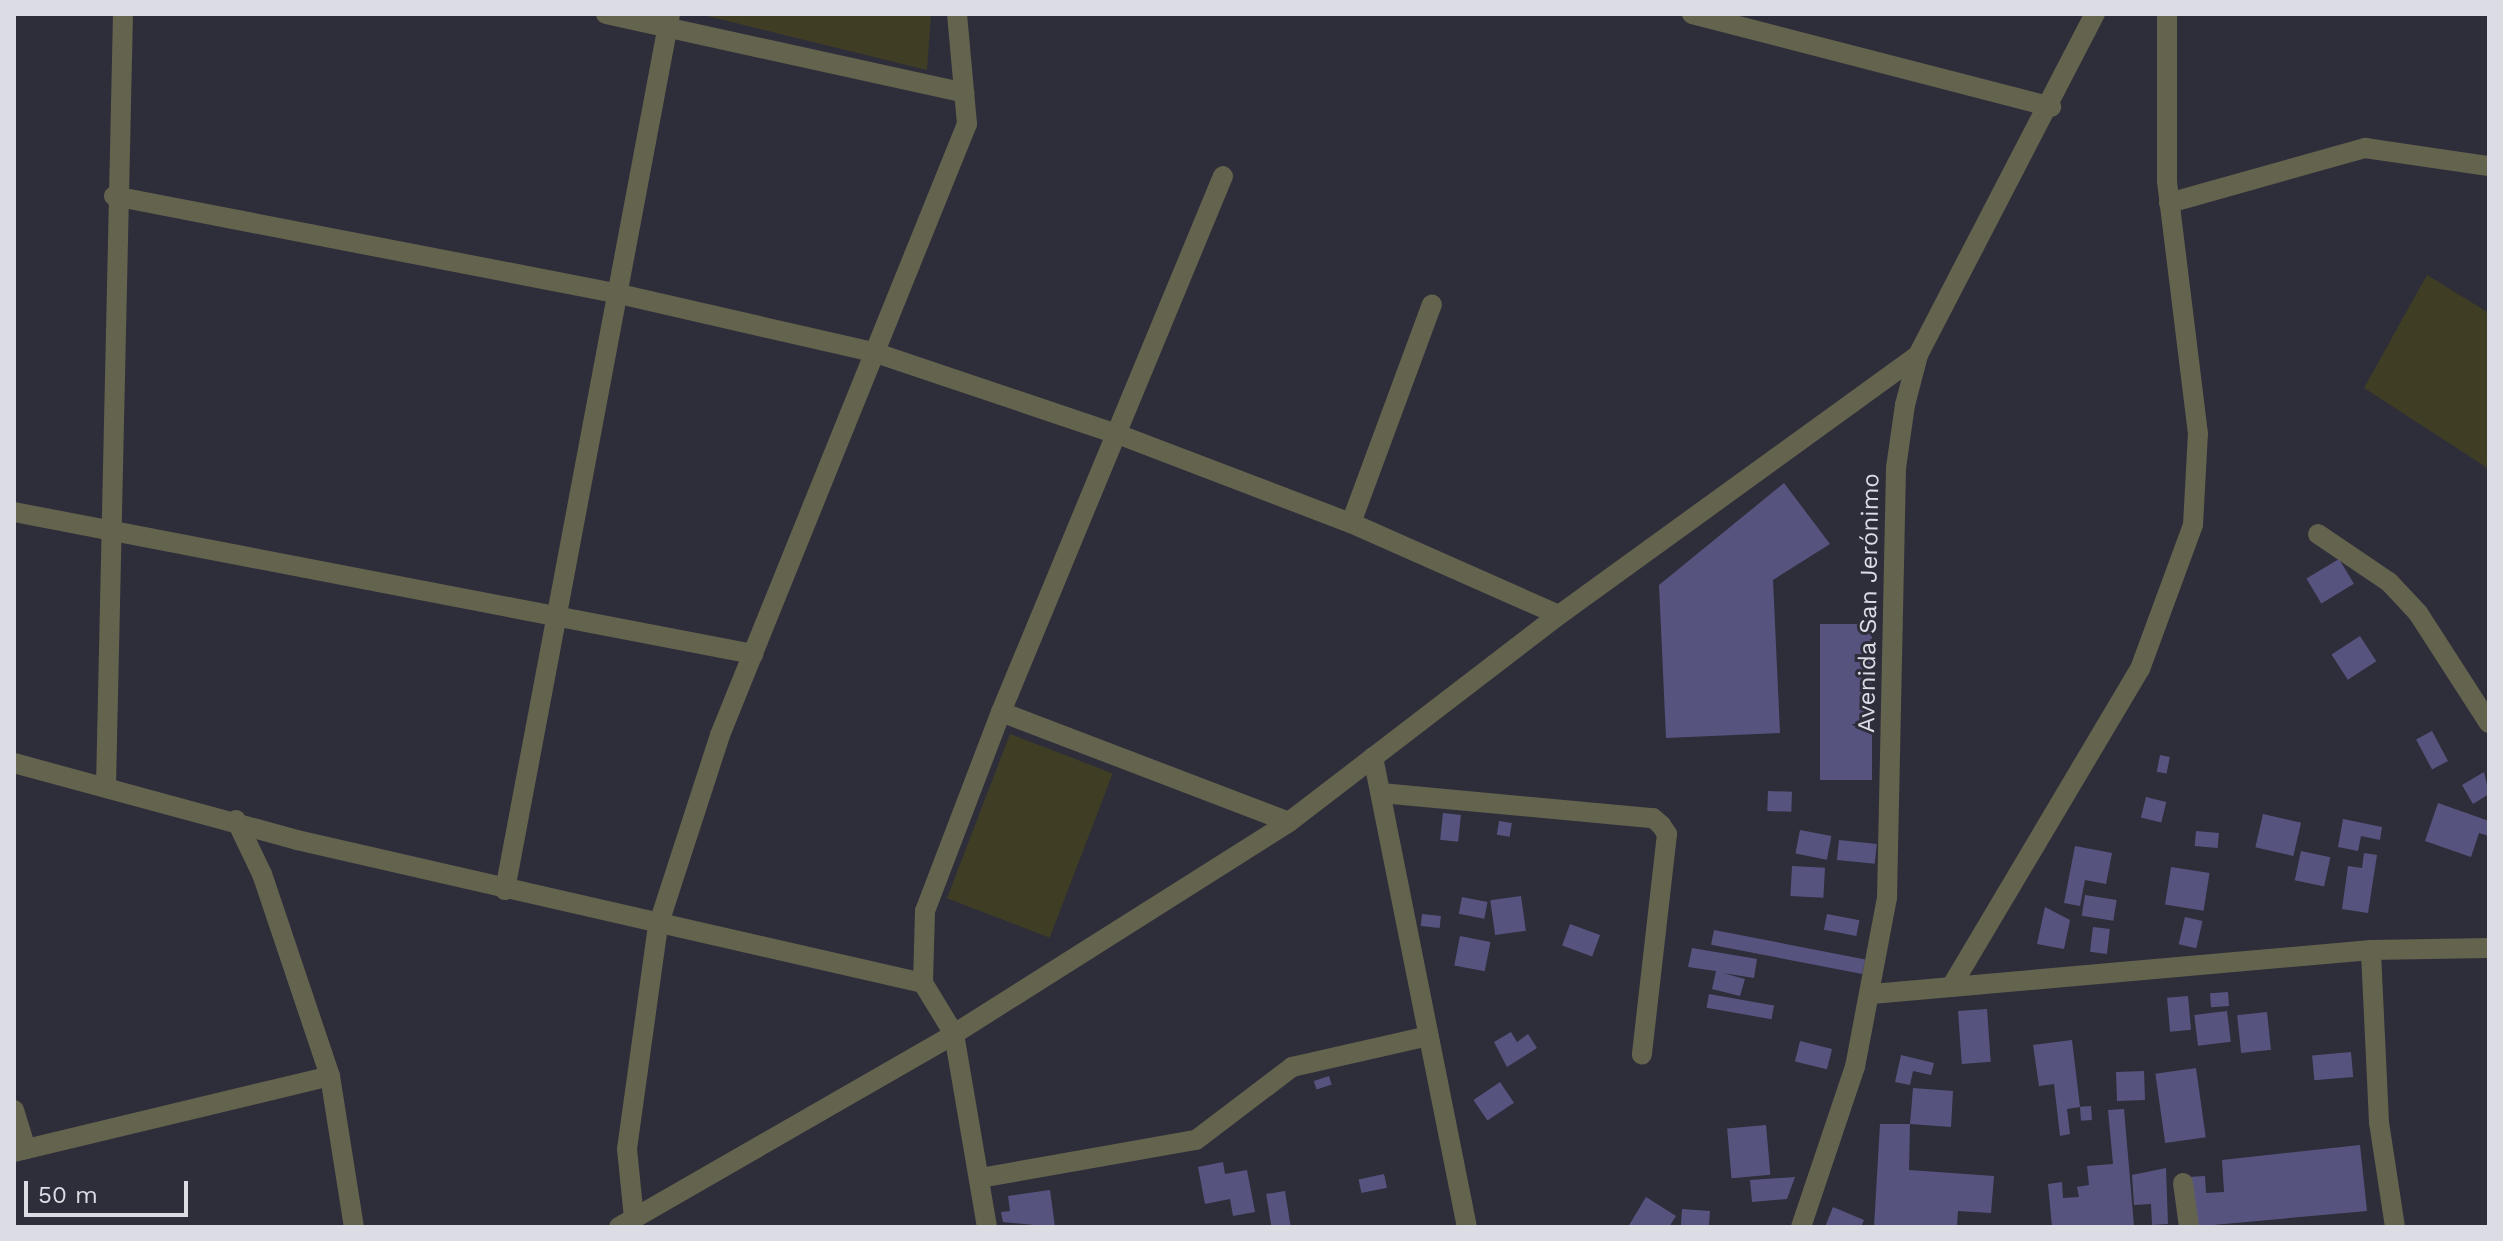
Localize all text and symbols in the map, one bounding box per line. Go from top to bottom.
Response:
street label: Avenida San Jerónimo [1852,472,1886,734]
scale bar [28,1165,192,1215]
text: 50 m [38,1181,98,1209]

